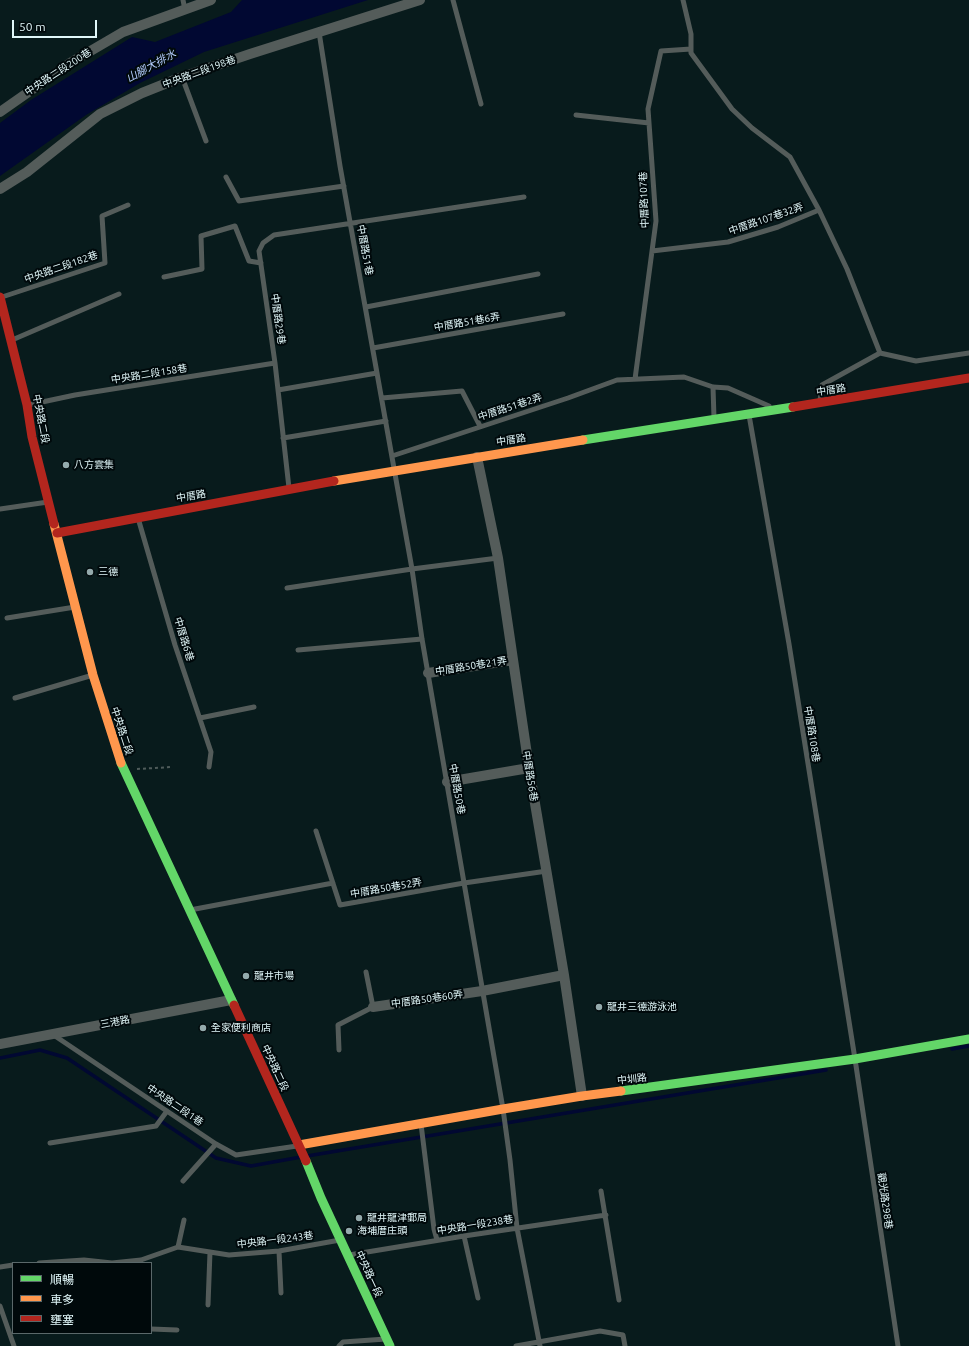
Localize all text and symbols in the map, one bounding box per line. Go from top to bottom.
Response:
scale bar [14,12,99,38]
text: 50 m [19,20,46,33]
street label: 中央路二段200巷 [22,46,94,98]
water label: 山腳大排水 [124,47,178,85]
street label: 中央路二段198巷 [161,53,237,91]
street label: 中厝路107巷 [637,171,651,229]
street label: 中厝路107巷32弄 [727,201,805,237]
street label: 中厝路51巷 [355,224,375,276]
street label: 中央路二段182巷 [23,249,99,285]
street label: 中厝路29巷 [268,293,288,345]
street label: 中厝路51巷6弄 [433,310,501,334]
street label: 中央路二段158巷 [110,362,188,386]
street label: 中厝路 [815,382,847,398]
street label: 中厝路51巷2弄 [476,391,544,423]
street label: 中央路二段 [30,393,52,445]
street label: 中厝路 [495,432,527,448]
place label: 八方雲集 [74,459,114,471]
marker: 八方雲集 [61,460,71,470]
street label: 中厝路 [175,487,207,505]
place label: 三德 [98,566,118,578]
marker: 三德 [85,567,95,577]
street label: 中厝路6巷 [172,615,196,663]
street label: 中厝路50巷21弄 [434,654,508,678]
street label: 中央路二段 [109,705,135,757]
street label: 中厝路108巷 [802,705,822,763]
street label: 中厝路56巷 [520,750,540,802]
street label: 中厝路50巷 [447,763,467,815]
street label: 中厝路50巷52弄 [349,876,423,900]
place label: 龍井市場 [254,970,294,982]
marker: 龍井市場 [241,971,251,981]
street label: 中厝路50巷60弄 [390,988,464,1010]
place label: 龍井三德游泳池 [607,1001,677,1013]
marker: 龍井三德游泳池 [594,1002,604,1012]
street label: 三港路 [99,1013,131,1031]
place label: 全家便利商店 [211,1022,271,1034]
marker: 全家便利商店 [198,1023,208,1033]
street label: 中央路二段 [259,1043,291,1093]
street label: 中圳路 [616,1071,648,1087]
street label: 中央路二段1巷 [144,1082,206,1128]
street label: 觀光路298巷 [875,1172,895,1230]
place label: 龍井龍津郵局 [367,1212,427,1224]
marker: 龍井龍津郵局 [354,1213,364,1223]
street label: 中央路一段238巷 [436,1213,514,1237]
place label: 海埔厝庄頭 [357,1225,407,1237]
marker: 海埔厝庄頭 [344,1226,354,1236]
street label: 中央路一段243巷 [236,1229,314,1251]
street label: 中央路一段 [353,1249,385,1299]
legend [12,1262,152,1334]
text: 順暢 [50,1273,74,1286]
text: 車多 [50,1293,74,1306]
text: 壅塞 [50,1313,74,1326]

